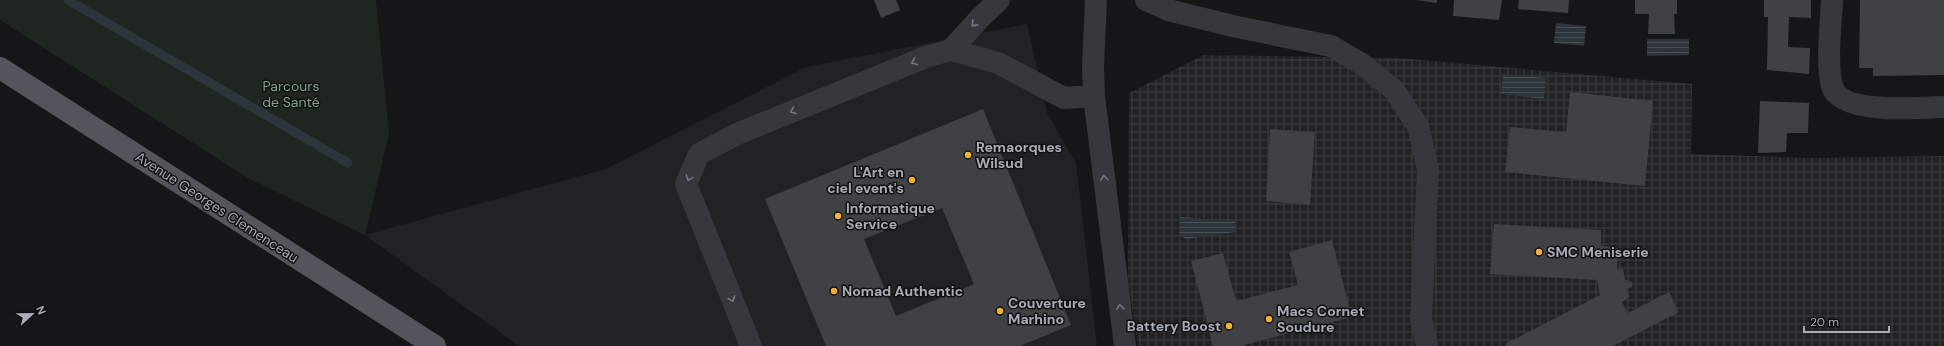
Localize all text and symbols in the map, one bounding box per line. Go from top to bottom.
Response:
one-way arrow [972,20,979,27]
one-way arrow [910,57,917,65]
park label: Parcours de Santé [262,77,320,111]
one-way arrow [790,106,797,114]
place label: Remaorques Wilsud [976,138,1062,172]
street label: Avenue Georges Clemenceau [132,148,302,266]
marker: Remaorques Wilsud [963,150,973,160]
place label: L'Art en ciel event's [827,163,904,197]
one-way arrow [686,174,694,181]
marker: L'Art en ciel event's [907,175,917,185]
one-way arrow [1100,175,1109,181]
place label: Informatique Service [846,199,935,233]
marker: Informatique Service [833,211,843,221]
place label: SMC Meniserie [1547,243,1649,261]
marker: SMC Meniserie [1534,247,1544,257]
place label: Nomad Authentic [842,282,963,300]
marker: Nomad Authentic [829,286,839,296]
north arrow [12,294,52,334]
place label: Couverture Marhino [1008,294,1086,328]
one-way arrow [728,295,736,302]
place label: Macs Cornet Soudure [1277,302,1364,336]
text: N [33,304,49,317]
one-way arrow [1116,304,1125,310]
marker: Couverture Marhino [995,306,1005,316]
scale bar [1804,308,1889,334]
marker: Macs Cornet Soudure [1264,314,1274,324]
text: 20 m [1810,314,1839,330]
place label: Battery Boost [1127,317,1221,335]
marker: Battery Boost [1224,321,1234,331]

